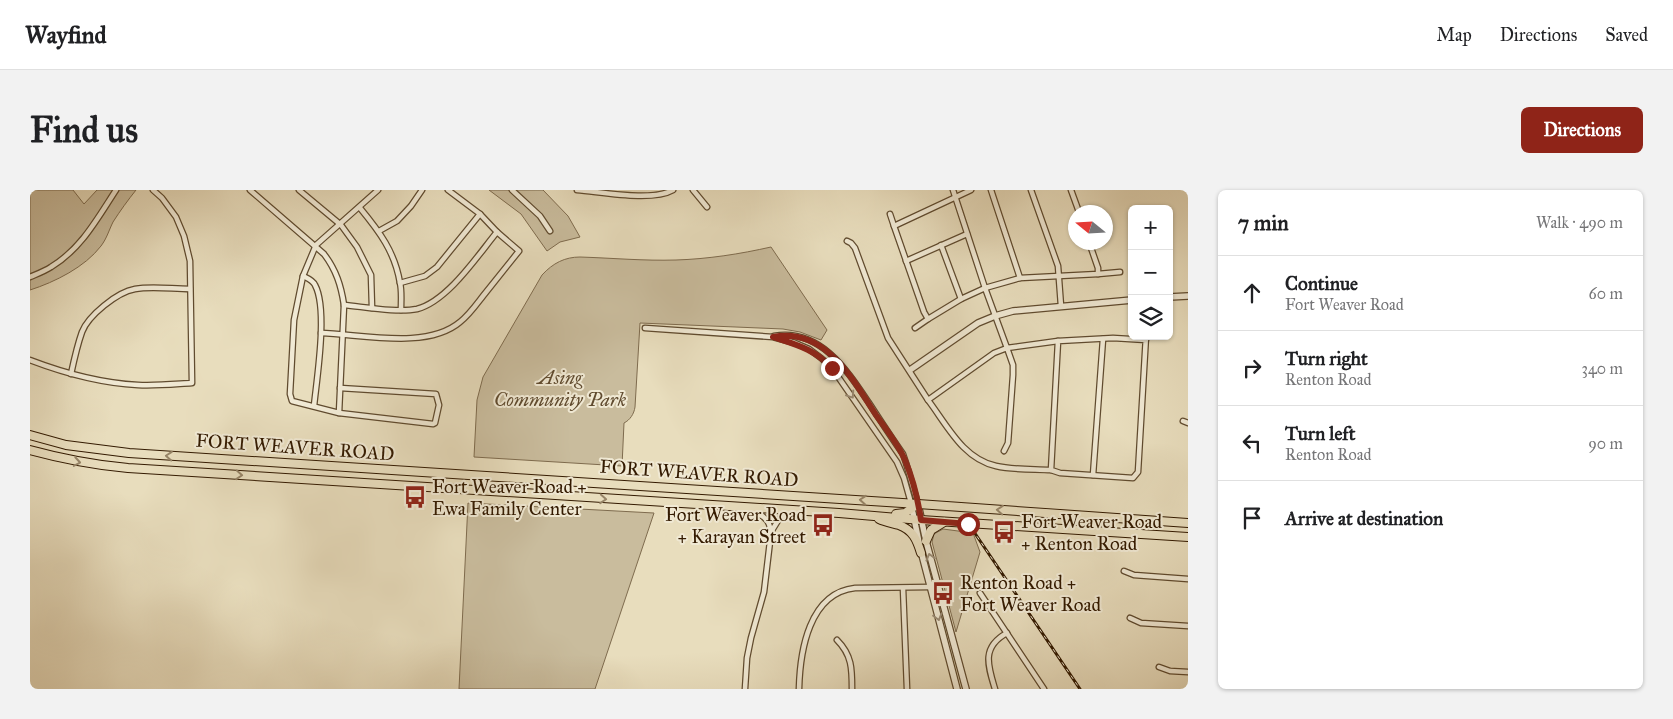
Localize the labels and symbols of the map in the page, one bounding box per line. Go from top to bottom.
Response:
north arrow [1068,205,1113,250]
route end [821,357,844,380]
park label: Asing Community Park [494,366,627,411]
one-way arrow [845,389,854,399]
street label: FORT WEAVER ROAD [195,429,395,465]
one-way arrow [164,450,172,461]
street label: FORT WEAVER ROAD [599,455,799,491]
one-way arrow [73,456,82,466]
one-way arrow [235,470,243,481]
place label: Fort Weaver Road + Ewa Family Center [432,475,587,520]
bus stop icon: Fort Weaver Road + Ewa Family Center [402,484,428,510]
one-way arrow [599,493,607,504]
one-way arrow [858,495,866,506]
place label: Fort Weaver Road + Karayan Street [665,503,806,548]
one-way arrow [995,504,1003,515]
place label: Fort Weaver Road + Renton Road [1021,510,1163,555]
bus stop icon: Fort Weaver Road + Karayan Street [810,512,836,538]
route start [957,513,980,536]
bus stop icon: Fort Weaver Road + Renton Road [991,519,1017,545]
one-way arrow [926,554,936,562]
place label: Renton Road + Fort Weaver Road [960,571,1102,616]
bus stop icon: Renton Road + Fort Weaver Road [930,580,956,606]
one-way arrow [932,613,943,621]

